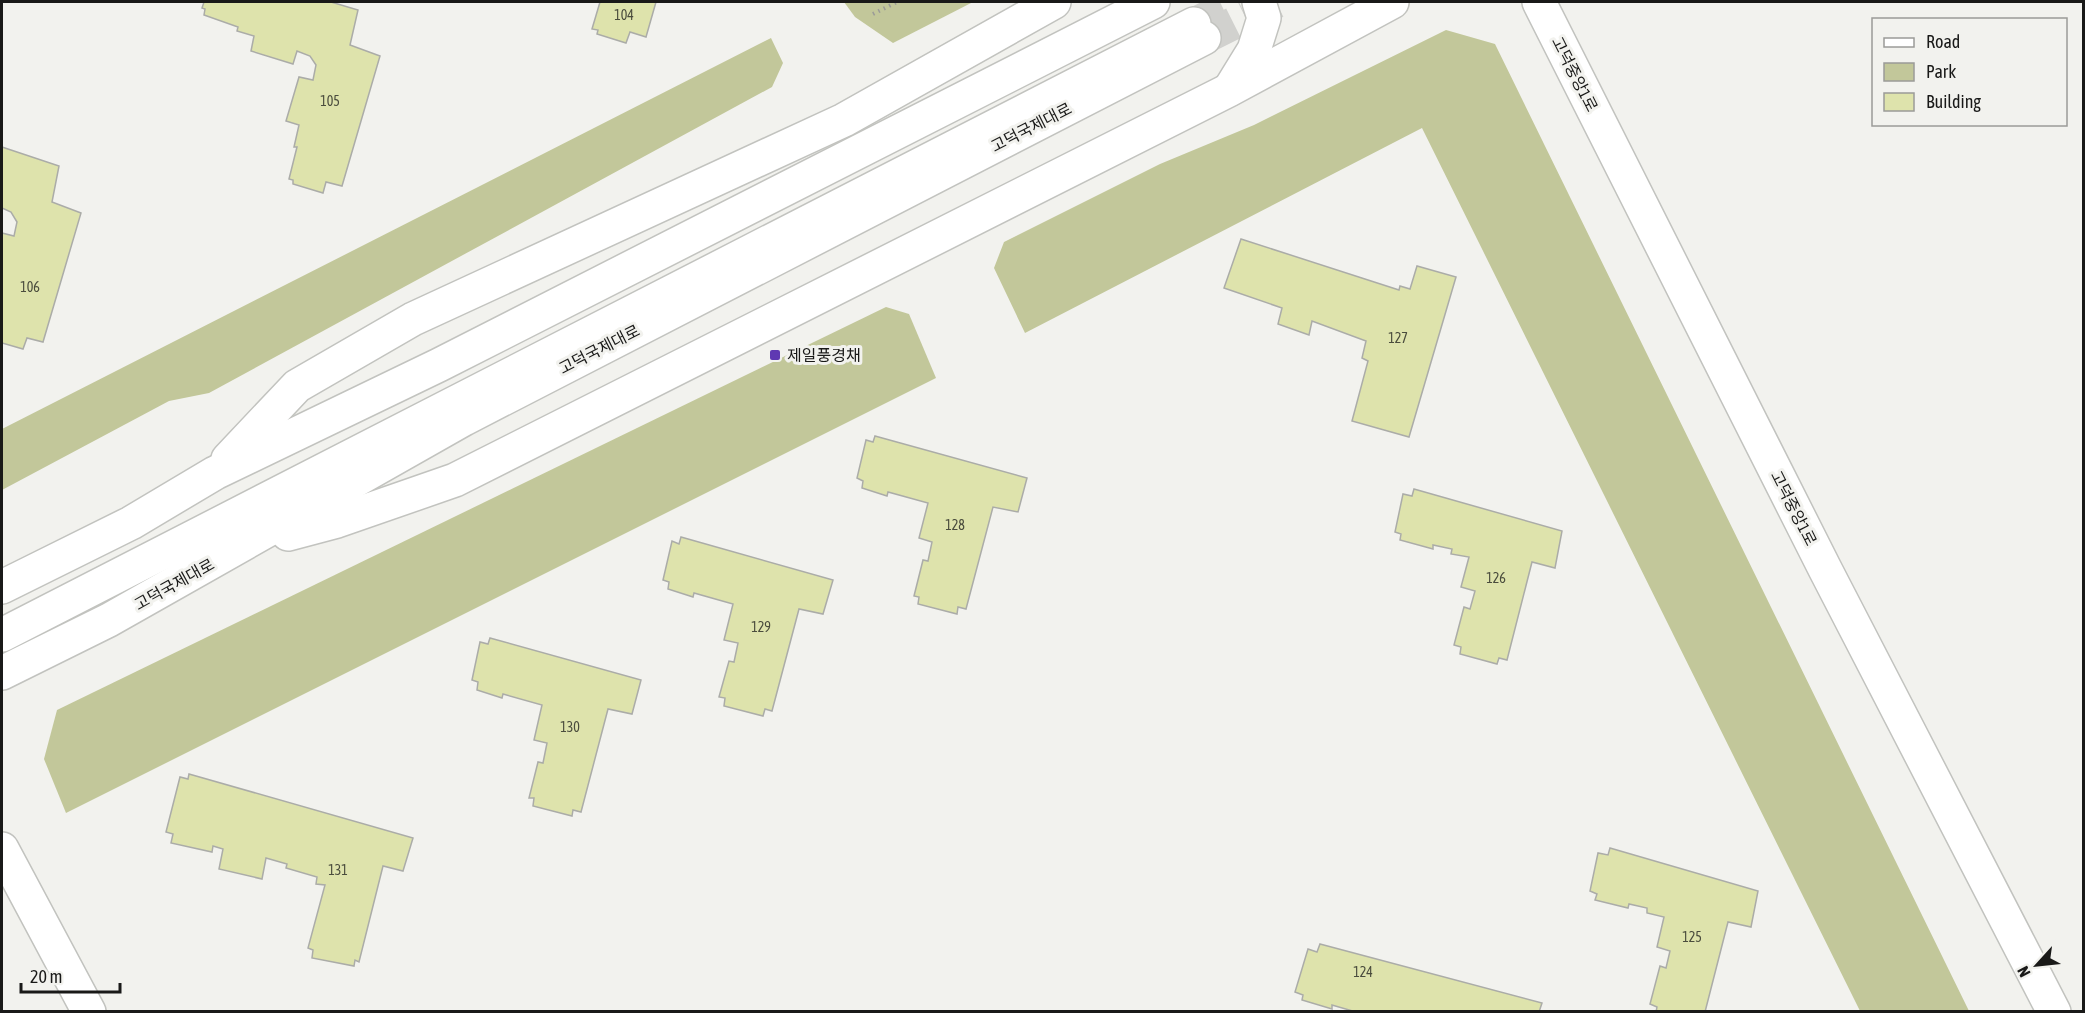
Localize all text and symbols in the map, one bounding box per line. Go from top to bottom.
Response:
house number: 104 [614,7,634,23]
legend [1872,18,2067,126]
text: Road [1926,31,1960,52]
street label: 고덕중앙1로 [1549,34,1602,114]
text: Park [1926,61,1956,82]
text: Building [1926,91,1981,112]
house number: 105 [320,93,340,109]
street label: 고덕국제대로 [988,99,1075,155]
house number: 106 [20,279,40,295]
street label: 고덕국제대로 [556,321,643,377]
house number: 127 [1388,330,1408,346]
place label: 제일풍경채 [787,346,861,364]
marker: 제일풍경채 [768,348,782,362]
street label: 고덕중앙1로 [1768,468,1821,548]
house number: 128 [945,517,965,533]
street label: 고덕국제대로 [131,555,217,613]
house number: 126 [1486,570,1506,586]
house number: 129 [751,619,771,635]
house number: 130 [560,719,580,735]
house number: 131 [328,862,348,878]
house number: 125 [1682,929,1702,945]
north arrow [2007,935,2067,995]
scale bar [21,956,120,994]
house number: 124 [1353,964,1373,980]
text: N [2013,964,2034,980]
text: 20 m [30,966,62,987]

